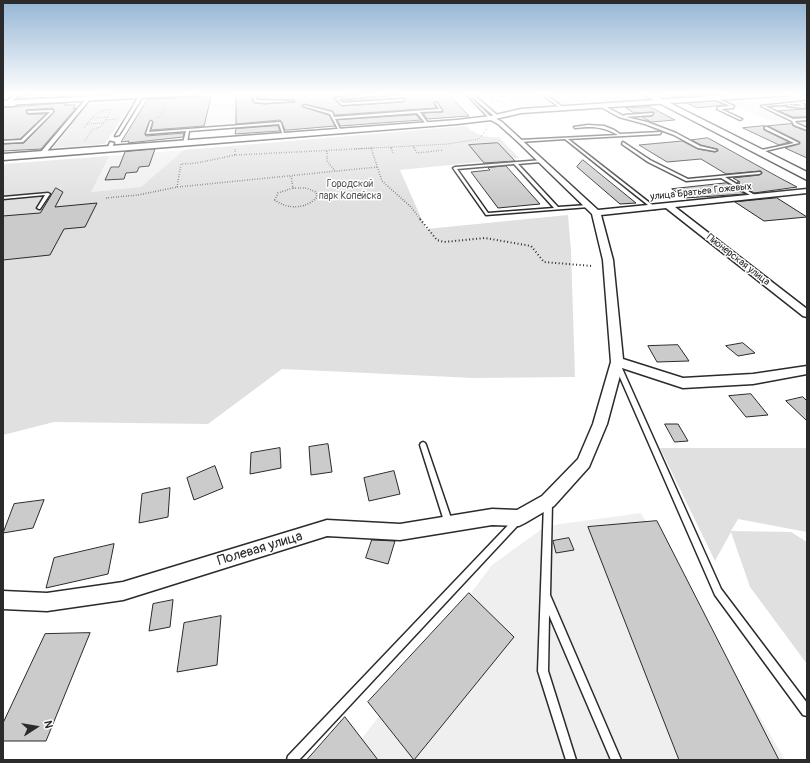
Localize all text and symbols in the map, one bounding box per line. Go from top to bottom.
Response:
park label: Городской парк Копейска [319,178,381,202]
street label: улица Братьев Гожевых [650,181,752,203]
street label: Пионерская улица [704,232,772,288]
street label: Полевая улица [215,528,305,570]
north arrow [16,707,56,747]
text: N [41,719,55,729]

